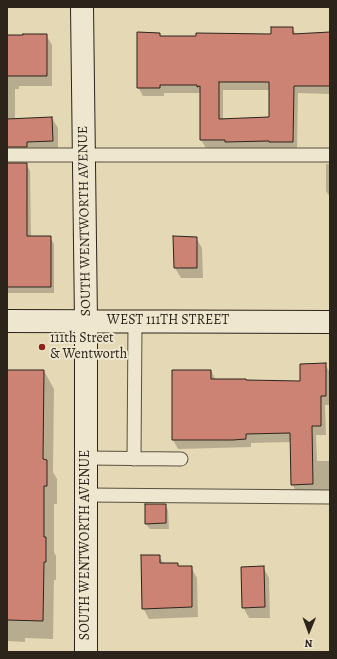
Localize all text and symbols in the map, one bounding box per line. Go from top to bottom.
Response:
street label: SOUTH WENTWORTH AVENUE [75,126,95,316]
street label: WEST 111TH STREET [107,313,229,329]
place label: 111th Street & Wentworth [50,331,127,364]
marker: 111th Street & Wentworth [37,342,47,352]
street label: SOUTH WENTWORTH AVENUE [78,450,94,640]
north arrow [289,611,329,651]
text: N [305,636,313,651]

